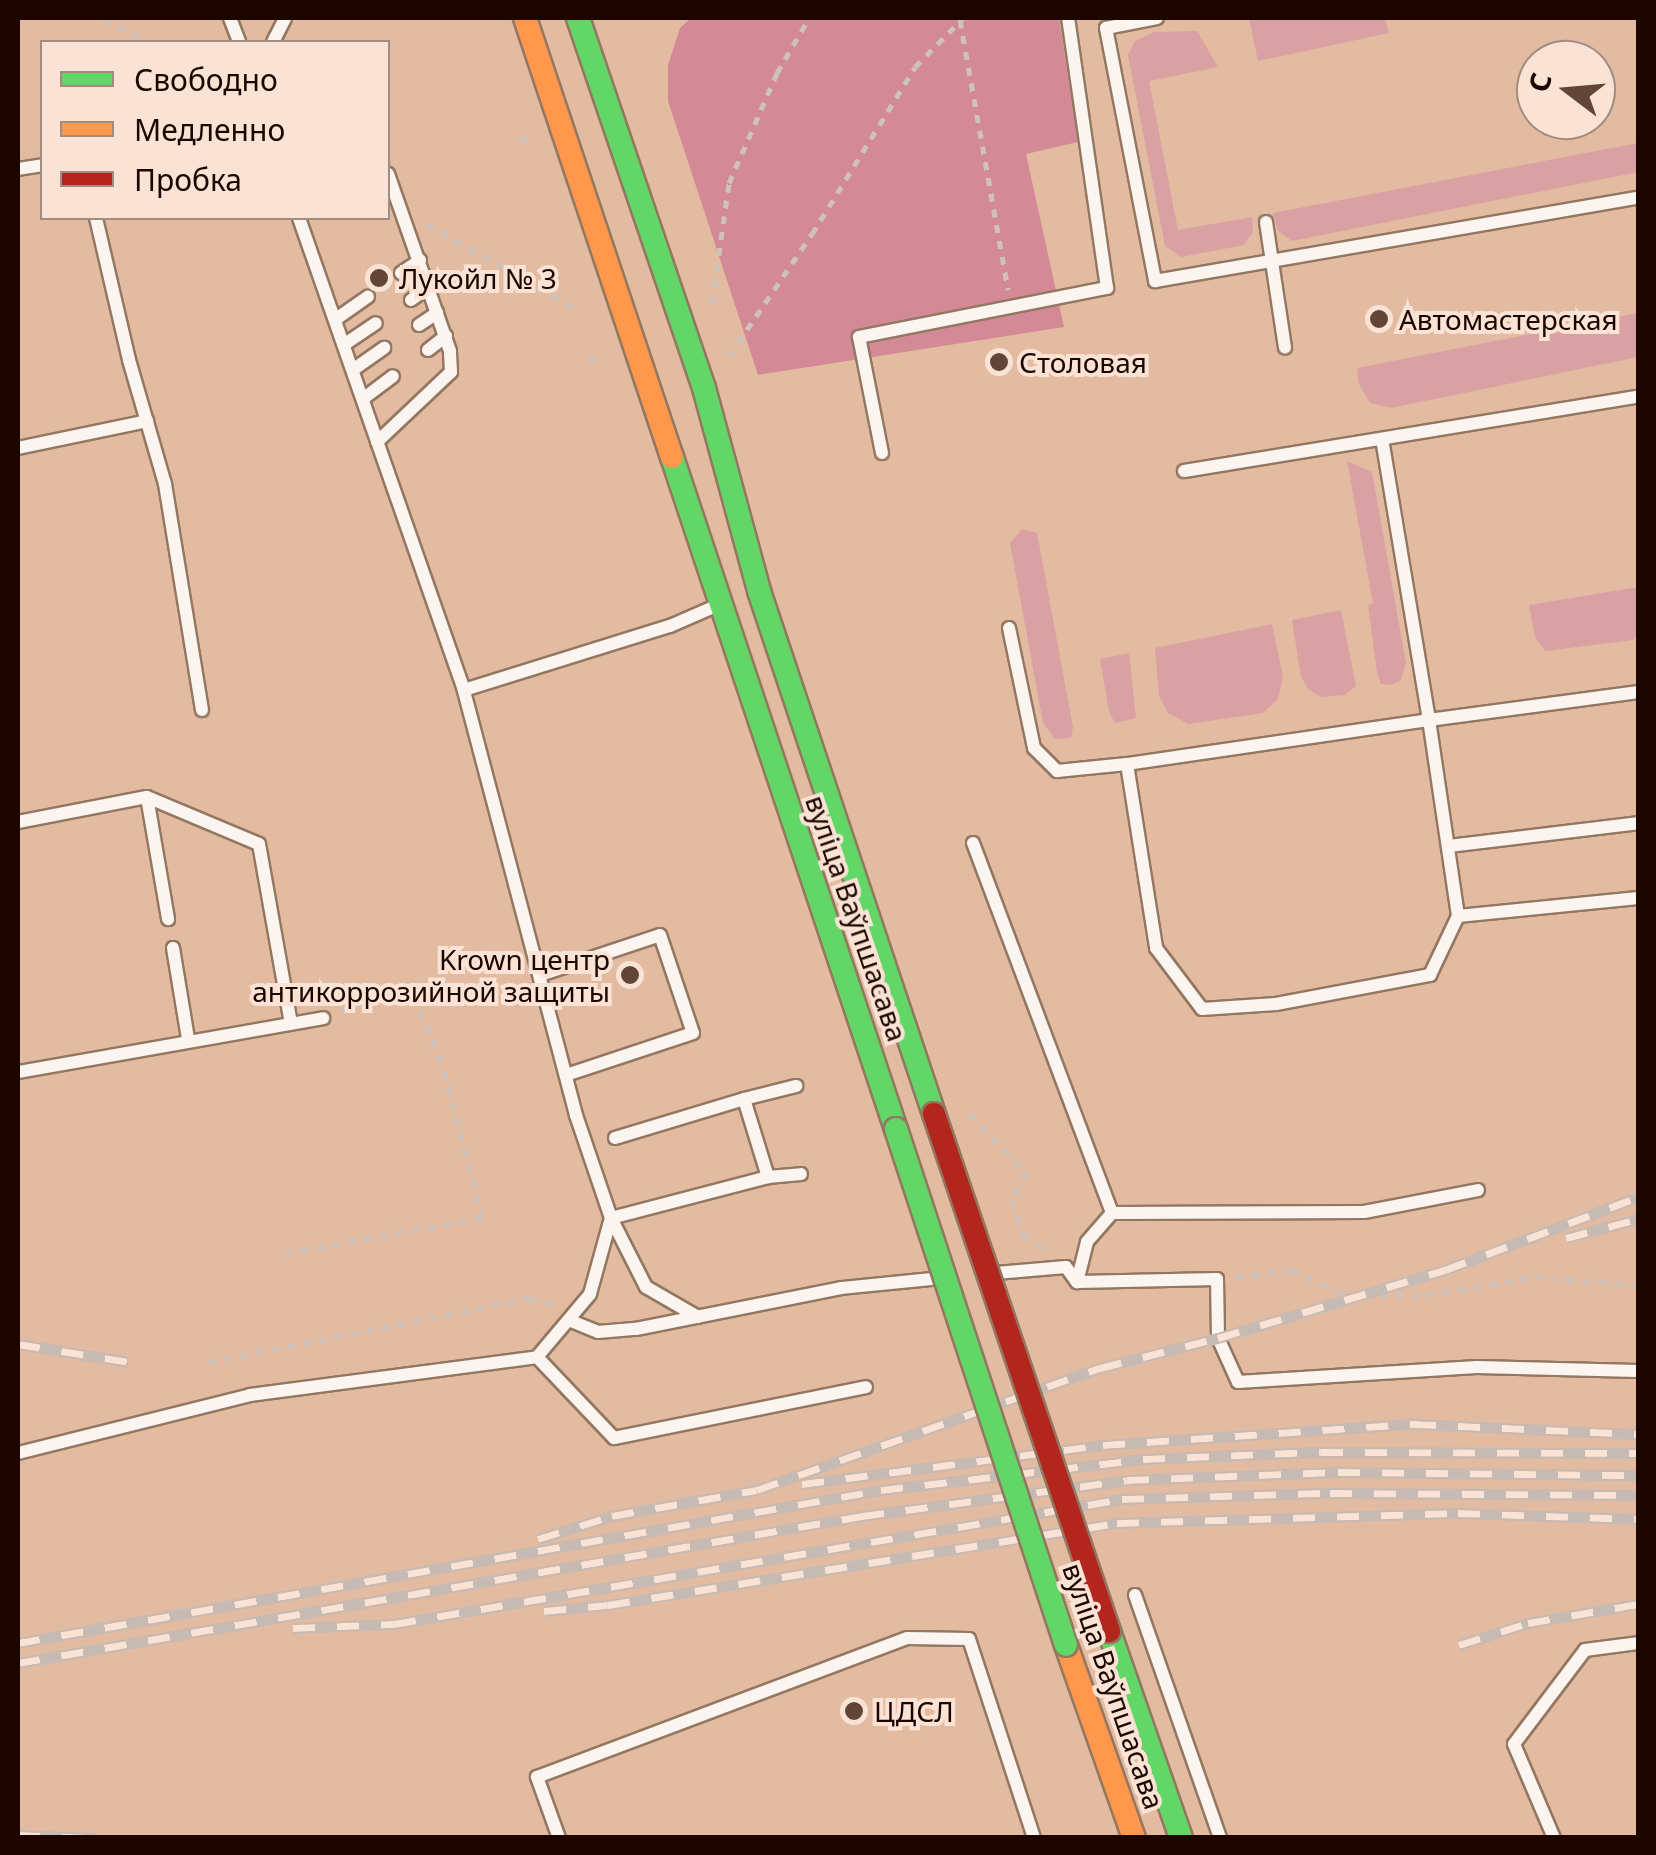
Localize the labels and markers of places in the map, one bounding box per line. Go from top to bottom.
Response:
place label: Лукойл № 3 [399,261,557,295]
marker: Лукойл № 3 [368,267,390,289]
place label: Автомастерская [1399,302,1618,336]
marker: Автомастерская [1368,308,1390,330]
place label: Столовая [1019,345,1147,379]
marker: Столовая [988,351,1010,373]
place label: Krown центр антикоррозийной защиты [252,942,610,1008]
marker: Krown центр антикоррозийной защиты [619,964,641,986]
place label: ЦДСЛ [874,1694,954,1728]
marker: ЦДСЛ [843,1700,865,1722]

